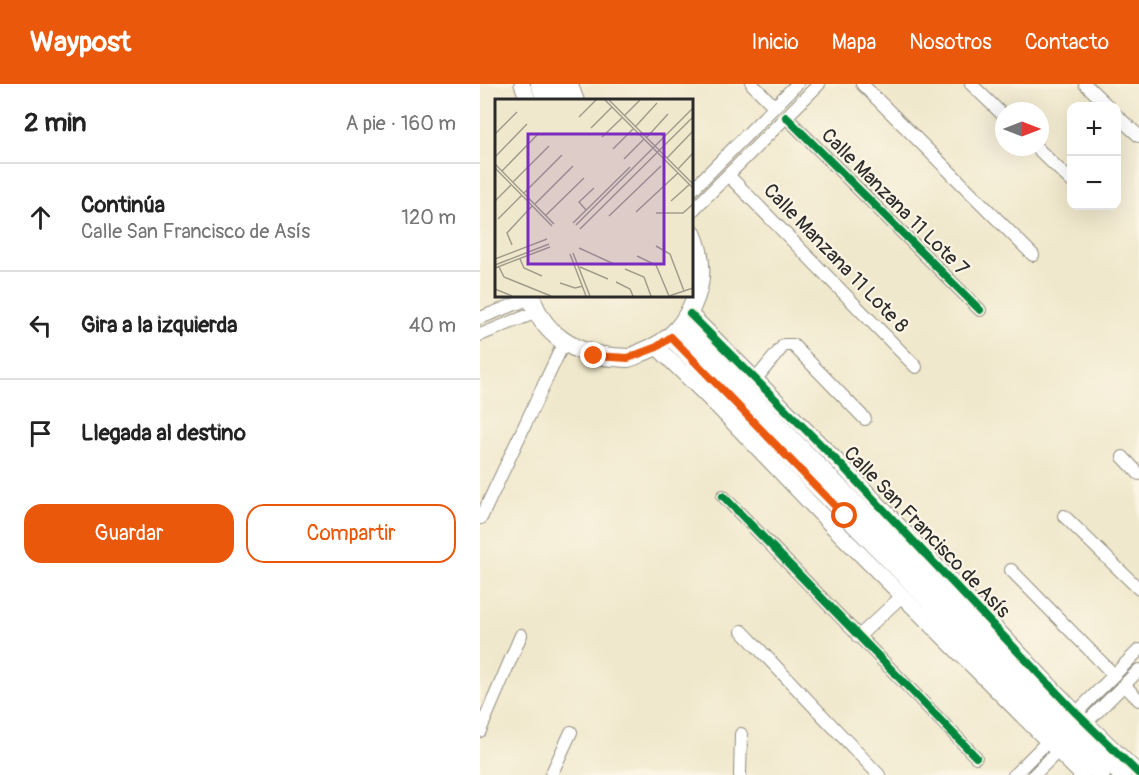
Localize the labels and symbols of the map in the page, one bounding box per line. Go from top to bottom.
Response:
inset map [495,99,693,297]
north arrow [995,102,1049,156]
street label: Calle Manzana 11 Lote 7 [816,123,974,281]
street label: Calle Manzana 11 Lote 8 [758,178,914,338]
route end [580,342,606,368]
street label: Calle San Francisco de Asís [838,441,1016,623]
route start [831,502,857,528]

